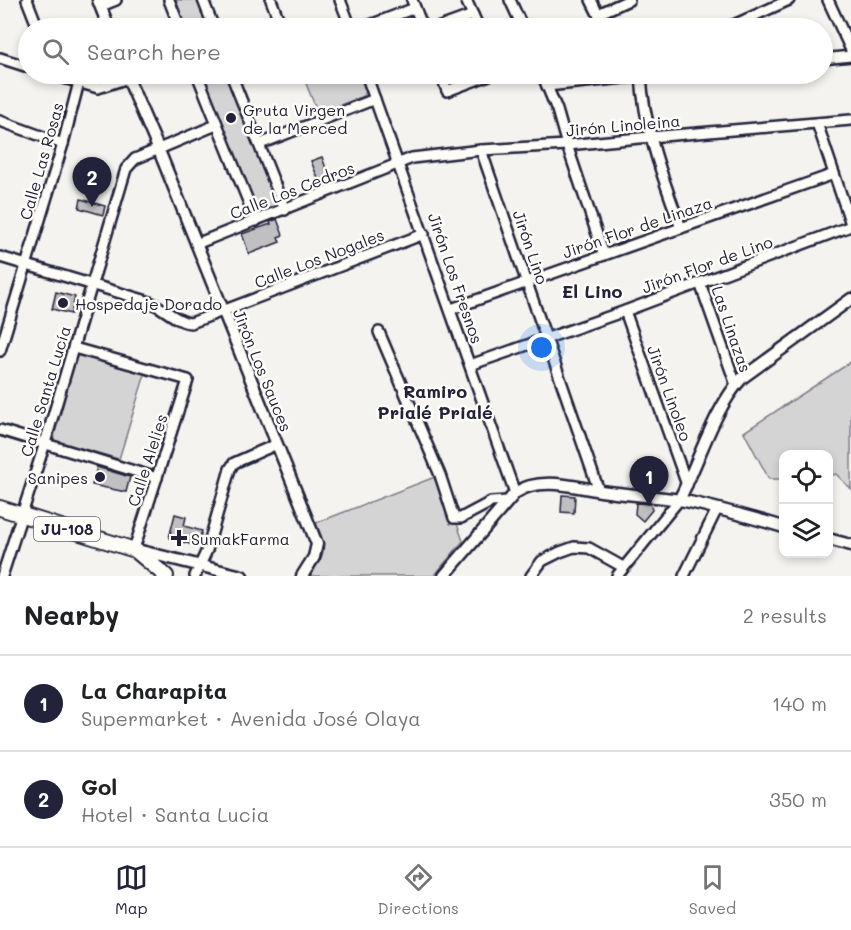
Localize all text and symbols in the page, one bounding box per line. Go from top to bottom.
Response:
search box [18,18,833,84]
icon: search [39,35,72,68]
text: Search here [87,37,221,66]
place label: Gruta Virgen de la Merced [243,99,347,138]
street label: Calle Las Rosas [14,100,68,222]
street label: Jirón Linoleina [565,110,681,140]
marker: Gruta Virgen de la Merced [224,111,238,125]
street label: Calle Los Cedros [227,157,357,223]
pin: 2 [72,158,112,207]
street label: Jirón Flor de Linaza [559,192,715,262]
street label: Jirón Lino [509,207,553,287]
street label: Jirón Los Fresnos [424,210,488,346]
street label: Calle Los Nogales [251,224,387,292]
street label: Jirón Flor de Lino [639,231,775,297]
district label: El Lino [562,279,622,303]
street label: Las Linazas [707,283,757,375]
place label: Hospedaje Dorado [75,293,222,314]
marker: Hospedaje Dorado [56,296,70,310]
street label: Jirón Los Sauces [229,305,297,435]
street label: Calle Santa Lucía [15,323,75,459]
your location [527,333,556,362]
street label: Jirón Linoleo [643,342,697,444]
district label: Ramiro Prialé Prialé [377,379,493,424]
street label: Calle Alelies [122,411,172,509]
map controls [779,450,833,558]
button: locate [779,450,833,504]
pin: 1 [630,456,668,506]
place label: Sanipes [28,467,88,488]
marker: Sanipes [93,470,107,484]
button: layers [779,504,833,558]
road number: JU-108 [34,517,100,541]
place label: SumakFarma [191,528,290,549]
marker: SumakFarma [172,531,186,545]
text: Nearby [24,598,119,632]
text: 2 results [743,602,827,628]
text: La Charapita [81,676,227,705]
text: 1 [39,690,48,716]
text: 140 m [772,690,827,716]
text: Supermarket · Avenida José Olaya [81,705,421,731]
text: Gol [81,772,117,801]
text: 2 [38,786,49,812]
text: 350 m [769,786,827,812]
text: Hotel · Santa Lucia [81,801,269,827]
tab: Map [115,861,148,918]
tab: Directions [378,861,459,918]
tab: Saved [689,861,736,918]

